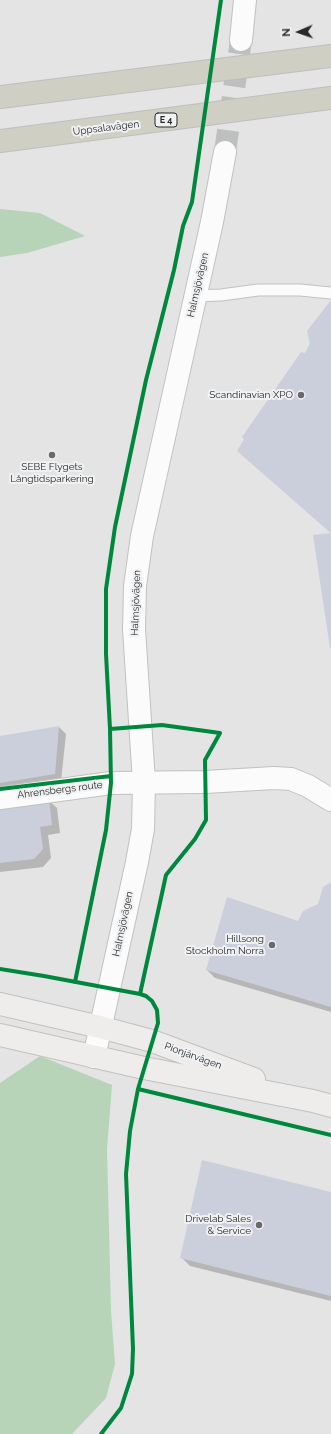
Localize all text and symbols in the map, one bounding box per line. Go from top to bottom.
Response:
north arrow [279,12,319,52]
text: N [280,28,293,37]
road number: E 4 [155,113,177,127]
street label: Uppsalavägen [72,118,140,138]
street label: Halmsjövägen [185,251,211,319]
place label: Scandinavian XPO [209,389,293,401]
marker: Scandinavian XPO [296,390,306,400]
marker: SEBE Flygets Långtidsparkering [47,450,57,460]
place label: SEBE Flygets Långtidsparkering [10,461,94,484]
street label: Halmsjövägen [129,570,143,636]
street label: Ahrensbergs route [17,779,103,801]
street label: Halmsjövägen [110,890,136,958]
place label: Hillsong Stockholm Norra [186,933,264,956]
marker: Hillsong Stockholm Norra [267,940,277,950]
street label: Pionjärvägen [163,1040,223,1072]
place label: Drivelab Sales & Service [185,1213,251,1236]
marker: Drivelab Sales & Service [254,1220,264,1230]

